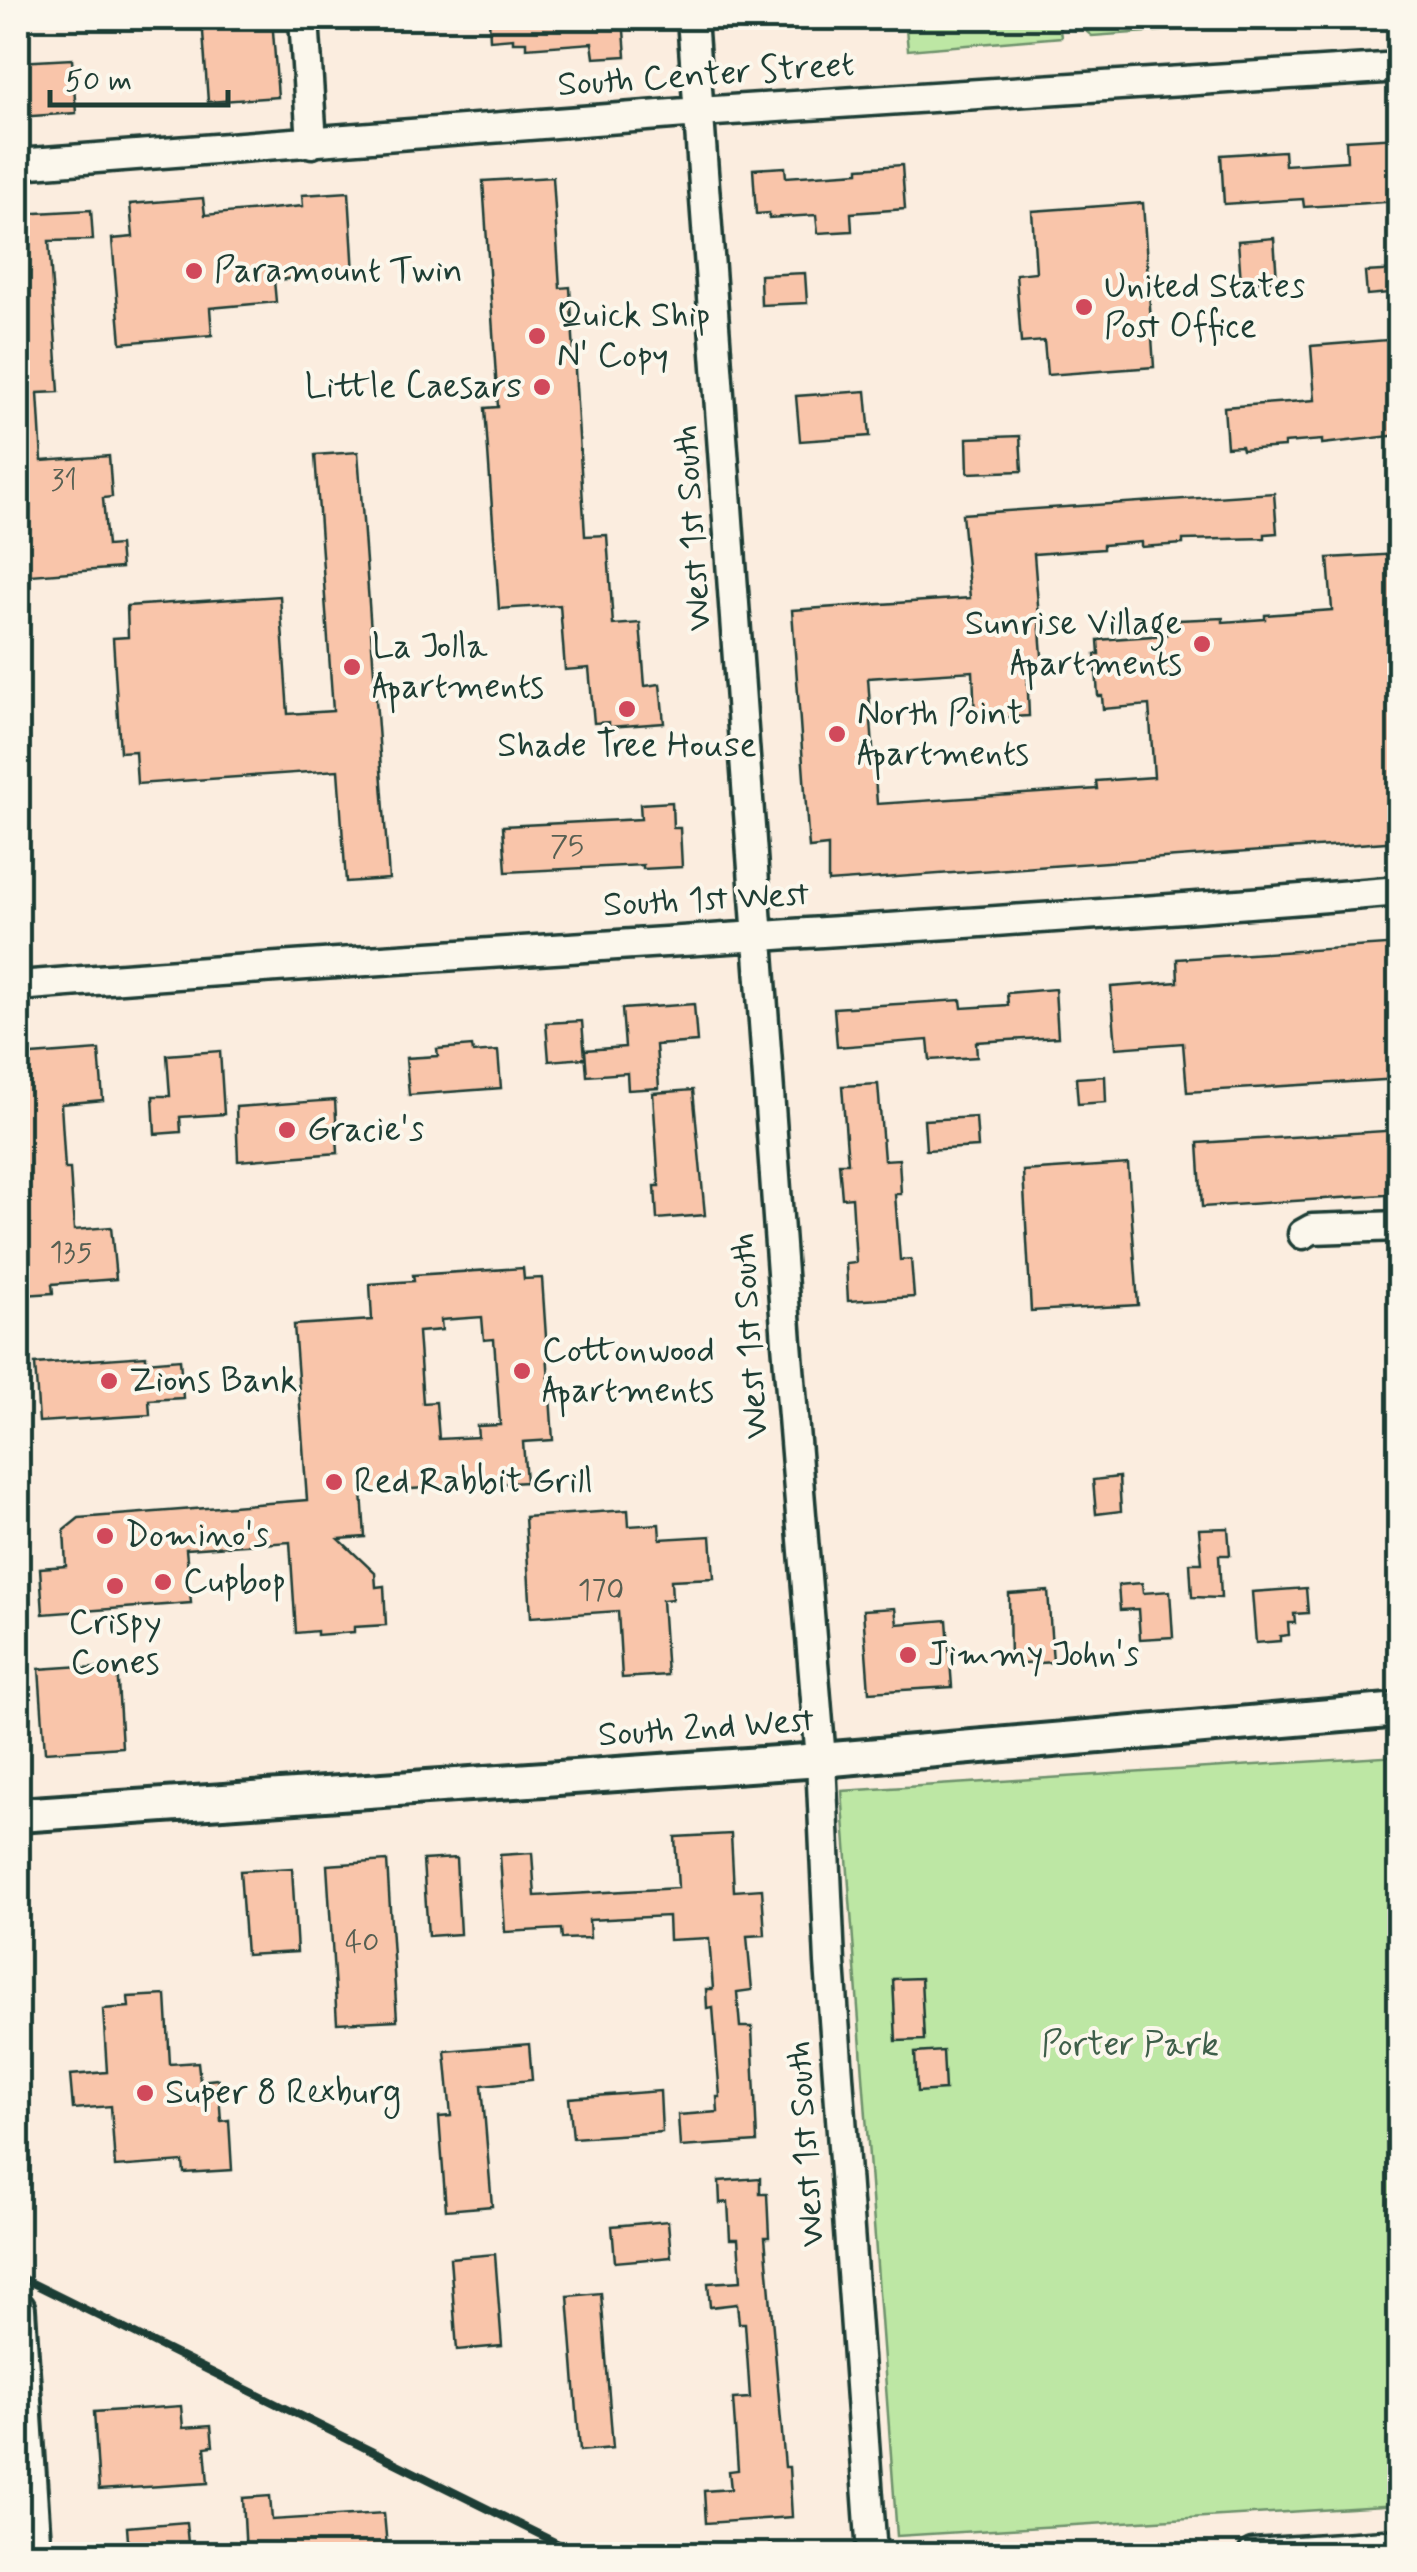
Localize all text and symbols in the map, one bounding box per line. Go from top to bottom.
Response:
street label: South Center Street [556,42,856,108]
scale bar [50,45,228,107]
text: 50 m [65,62,132,101]
place label: Paramount Twin [214,248,463,294]
marker: Paramount Twin [183,260,205,282]
place label: United States Post Office [1104,264,1305,350]
place label: Quick Ship N' Copy [557,293,710,379]
marker: United States Post Office [1073,296,1095,318]
marker: Quick Ship N' Copy [526,325,548,347]
place label: Little Caesars [305,364,522,410]
marker: Little Caesars [531,376,553,398]
street label: West 1st South [663,423,723,633]
house number: 31 [51,461,77,500]
place label: Sunrise Village Apartments [965,601,1182,691]
place label: La Jolla Apartments [372,624,544,714]
marker: Sunrise Village Apartments [1191,633,1213,655]
marker: La Jolla Apartments [341,656,363,678]
place label: North Point Apartments [857,691,1029,781]
marker: Shade Tree House [616,698,638,720]
place label: Shade Tree House [497,723,757,769]
marker: North Point Apartments [826,723,848,745]
house number: 75 [550,827,584,866]
street label: South 1st West [602,872,810,928]
place label: Gracie's [307,1107,424,1153]
marker: Gracie's [276,1119,298,1141]
street label: West 1st South [720,1231,780,1441]
house number: 135 [50,1233,92,1272]
place label: Cottonwood Apartments [542,1328,715,1418]
place label: Zions Bank [129,1358,298,1404]
marker: Cottonwood Apartments [511,1360,533,1382]
marker: Zions Bank [98,1370,120,1392]
place label: Red Rabbit Grill [354,1459,593,1505]
marker: Red Rabbit Grill [323,1471,345,1493]
place label: Domino's [125,1513,269,1559]
marker: Domino's [94,1525,116,1547]
place label: Cupbop [183,1559,286,1605]
marker: Cupbop [152,1571,174,1593]
house number: 170 [578,1571,624,1610]
marker: Crispy Cones [104,1575,126,1597]
place label: Crispy Cones [68,1600,162,1686]
place label: Jimmy John's [928,1632,1139,1678]
marker: Jimmy John's [897,1644,919,1666]
street label: South 2nd West [596,1698,816,1758]
house number: 40 [345,1923,379,1962]
park label: Porter Park [1041,2022,1219,2068]
street label: West 1st South [776,2039,836,2249]
place label: Super 8 Rexburg [165,2070,401,2119]
marker: Super 8 Rexburg [134,2082,156,2104]

